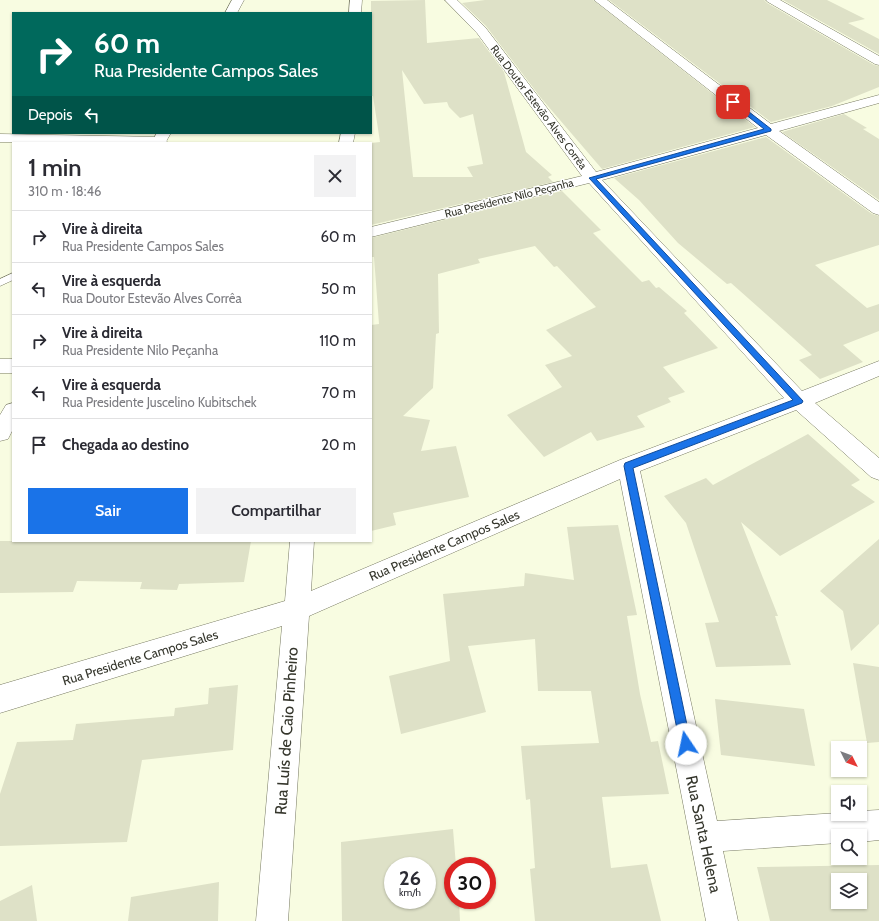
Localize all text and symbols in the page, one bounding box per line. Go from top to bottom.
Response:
text: 60 m [94,26,160,60]
icon: right [28,28,80,80]
street label: Rua Doutor Estevão Alves Corrêa [488,42,591,172]
text: Rua Presidente Campos Sales [94,60,318,82]
pin [716,85,750,119]
icon: arrive [722,91,744,113]
icon: left [81,104,103,126]
text: Depois [28,106,73,124]
text: 1 min [28,153,82,182]
button: close [314,155,356,197]
street label: Rua Presidente Nilo Peçanha [443,175,575,221]
text: 310 m · 18:46 [28,183,101,199]
text: Vire à direita [62,220,143,238]
icon: right [28,226,50,248]
text: 60 m [320,228,356,246]
text: Rua Presidente Campos Sales [62,238,224,254]
text: Vire à esquerda [62,272,161,290]
icon: left [28,278,50,300]
text: 50 m [321,280,356,298]
text: Rua Doutor Estevão Alves Corrêa [62,290,242,306]
text: Vire à direita [62,324,143,342]
icon: right [28,330,50,352]
text: 110 m [319,332,356,350]
text: Rua Presidente Nilo Peçanha [62,342,218,358]
text: Vire à esquerda [62,376,161,394]
icon: left [28,382,50,404]
text: 70 m [322,384,356,402]
text: Rua Presidente Juscelino Kubitschek [62,394,257,410]
icon: arrive [28,434,50,456]
text: Chegada ao destino [62,436,189,454]
text: 20 m [321,436,356,454]
button: Sair [28,488,188,534]
button: Compartilhar [196,488,356,534]
street label: Rua Presidente Campos Sales [366,506,522,584]
street label: Rua Presidente Campos Sales [60,626,220,688]
street label: Rua Luís de Caio Pinheiro [271,646,302,816]
position arrow [665,723,707,765]
north arrow [831,741,867,777]
map controls [831,741,867,909]
street label: Rua Santa Helena [682,774,725,895]
button: sound [831,785,867,821]
button: search [831,829,867,865]
speed limit sign: 30 [444,857,496,909]
text: 26 [399,866,421,890]
button: layers [831,873,867,909]
text: km/h [399,886,421,899]

